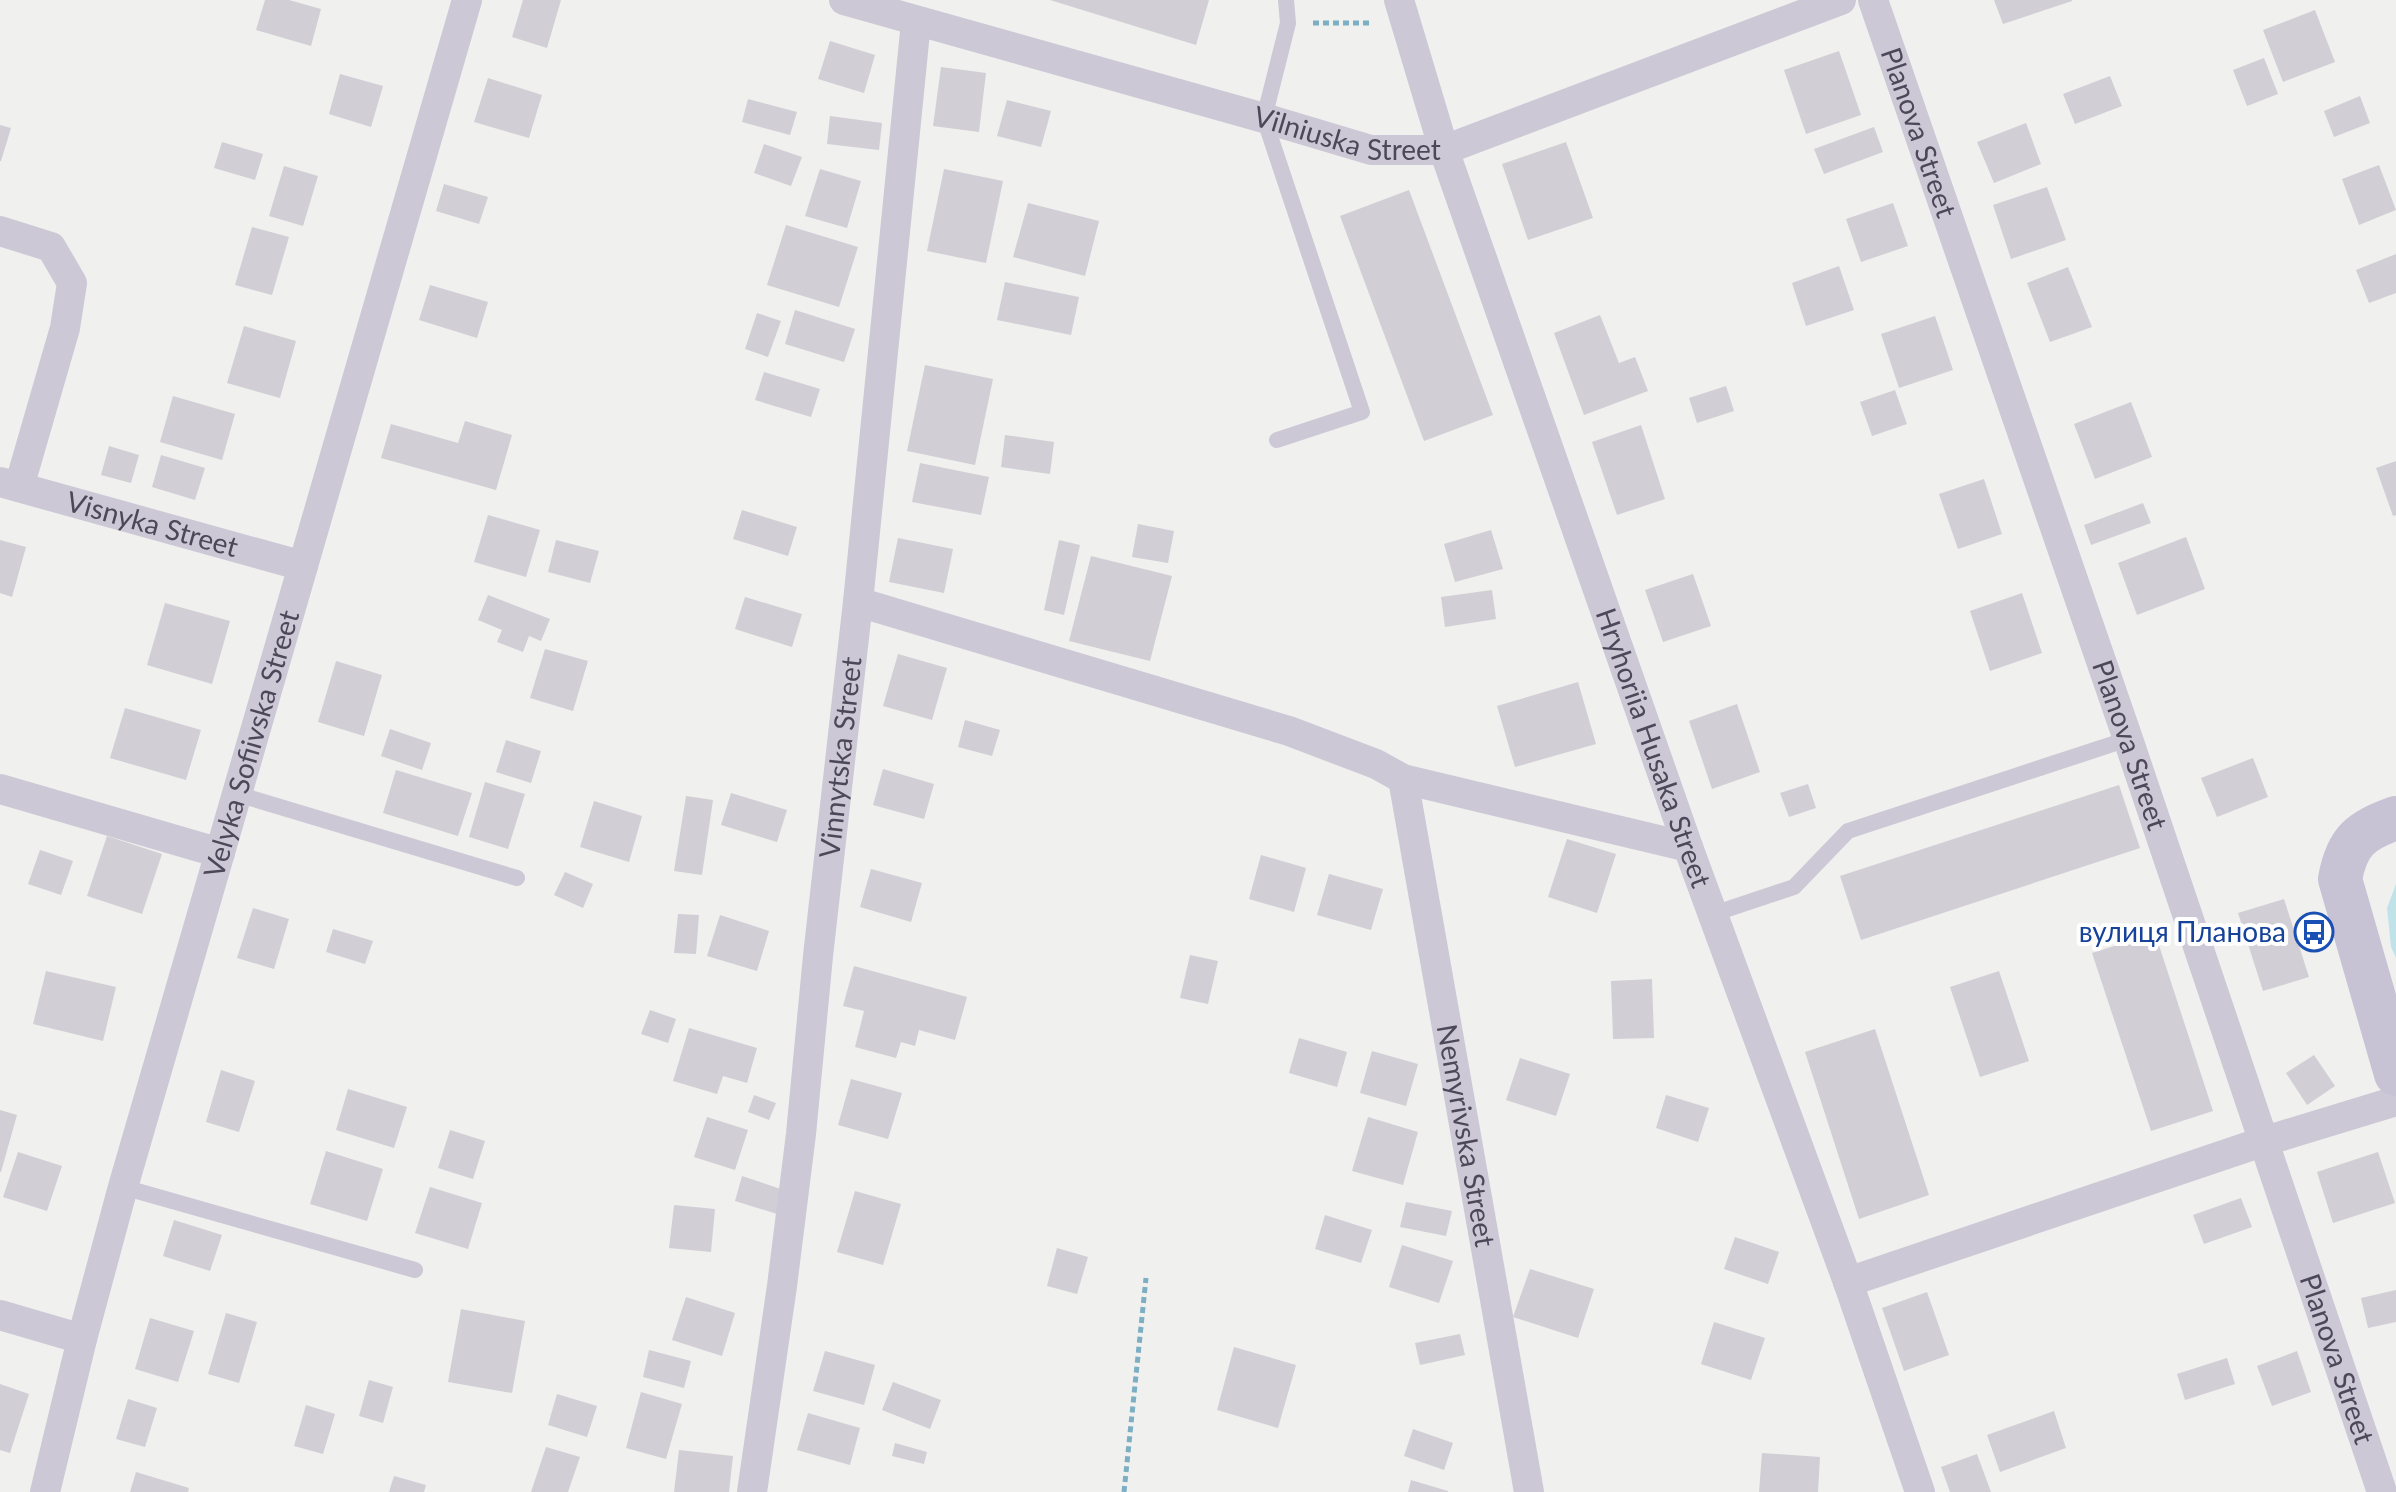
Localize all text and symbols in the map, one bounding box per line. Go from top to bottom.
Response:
street label: Planova Street [1875,43,1965,221]
street label: Vilniuska Street [1250,98,1441,166]
street label: Visnyka Street [63,483,242,563]
street label: Hryhoriia Husaka Street [1590,603,1719,892]
street label: Velyka Sofiivska Street [196,606,305,881]
street label: Vinnytska Street [811,655,868,860]
street label: Planova Street [2086,655,2175,834]
bus stop icon: вулиця Планова [2293,911,2335,953]
place label: вулиця Планова [2079,914,2286,948]
street label: Nemyrivska Street [1431,1021,1503,1249]
street label: Planova Street [2294,1269,2383,1448]

